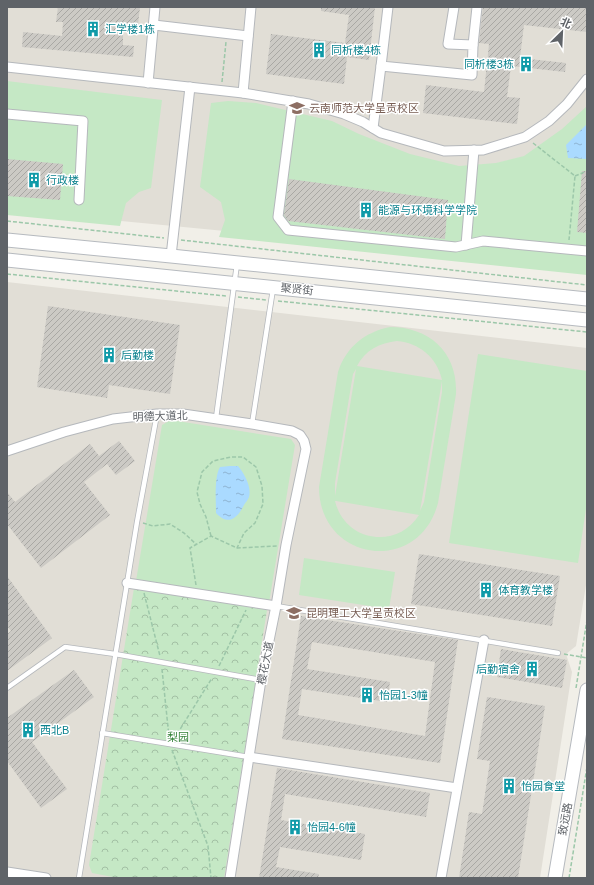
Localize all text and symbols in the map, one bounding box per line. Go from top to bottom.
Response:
north arrow [542,12,582,52]
text: 北 [559,15,574,31]
building icon: 汇学楼1栋 [84,20,102,38]
place label: 汇学楼1栋 [105,23,155,35]
building icon: 同析楼4栋 [310,41,328,59]
place label: 同析楼4栋 [331,44,381,56]
building icon: 同析楼3栋 [517,55,535,73]
place label: 同析楼3栋 [464,58,514,70]
school or university icon: 云南师范大学呈贡校区 [288,99,306,117]
place label: 云南师范大学呈贡校区 [309,102,419,114]
building icon: 行政楼 [25,171,43,189]
place label: 行政楼 [46,174,79,186]
building icon: 能源与环境科学学院 [357,201,375,219]
place label: 能源与环境科学学院 [378,204,477,216]
street label: 聚贤街 [280,281,314,297]
building icon: 后勤楼 [100,346,118,364]
place label: 后勤楼 [121,349,154,361]
street label: 明德大道北 [132,409,188,423]
building icon: 体育教学楼 [477,581,495,599]
place label: 体育教学楼 [498,584,553,596]
school or university icon: 昆明理工大学呈贡校区 [285,604,303,622]
place label: 昆明理工大学呈贡校区 [306,607,416,619]
street label: 樱花大道 [255,640,275,686]
building icon: 后勤宿舍 [523,660,541,678]
place label: 后勤宿舍 [476,663,520,675]
building icon: 怡园1-3幢 [358,686,376,704]
place label: 怡园1-3幢 [379,689,428,701]
building icon: 西北B [19,721,37,739]
place label: 西北B [40,724,69,736]
park label: 梨园 [167,731,189,743]
building icon: 怡园食堂 [500,777,518,795]
place label: 怡园食堂 [521,780,565,792]
street label: 致远路 [556,802,574,836]
building icon: 怡园4-6幢 [286,818,304,836]
place label: 怡园4-6幢 [307,821,356,833]

